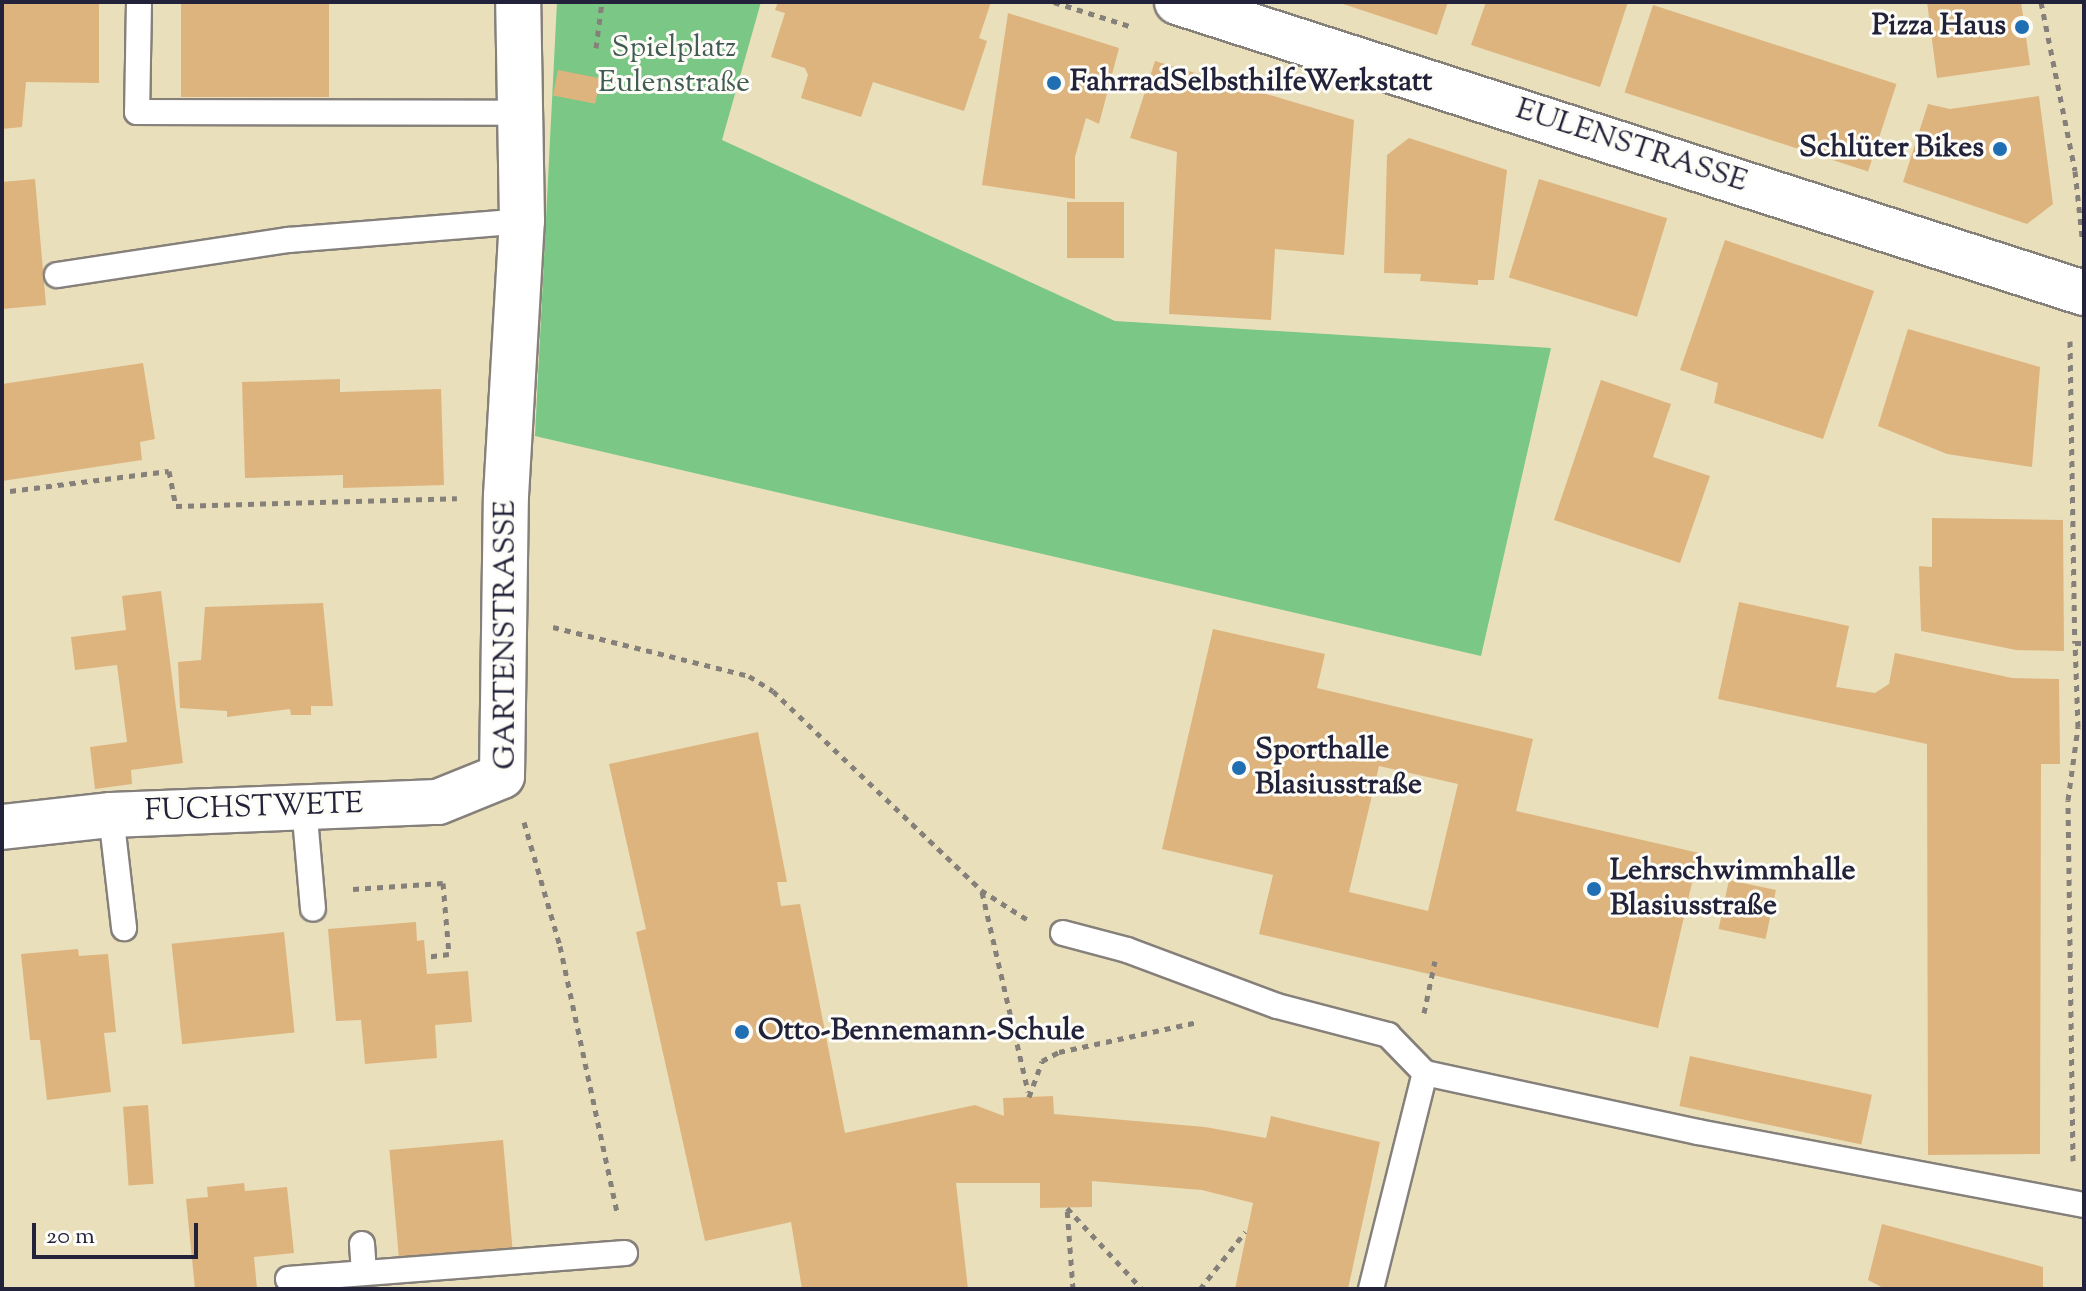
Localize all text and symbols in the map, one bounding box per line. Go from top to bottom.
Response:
place label: Pizza Haus [1872,9,2006,45]
marker: Pizza Haus [2013,18,2031,36]
park label: Spielplatz Eulenstraße [598,31,750,102]
place label: FahrradSelbsthilfeWerkstatt [1070,65,1432,101]
marker: FahrradSelbsthilfeWerkstatt [1045,74,1063,92]
street label: EULENSTRASSE [1511,93,1751,201]
place label: Schlüter Bikes [1799,131,1984,167]
marker: Schlüter Bikes [1991,140,2009,158]
street label: GARTENSTRASSE [489,500,525,770]
place label: Sporthalle Blasiusstraße [1255,733,1422,804]
marker: Sporthalle Blasiusstraße [1230,759,1248,777]
street label: FUCHSTWETE [144,787,364,831]
place label: Lehrschwimmhalle Blasiusstraße [1610,854,1855,924]
marker: Lehrschwimmhalle Blasiusstraße [1585,880,1603,898]
place label: Otto-Bennemann-Schule [758,1014,1085,1050]
marker: Otto-Bennemann-Schule [733,1023,751,1041]
scale bar [36,1207,202,1257]
text: 20 m [46,1220,95,1254]

